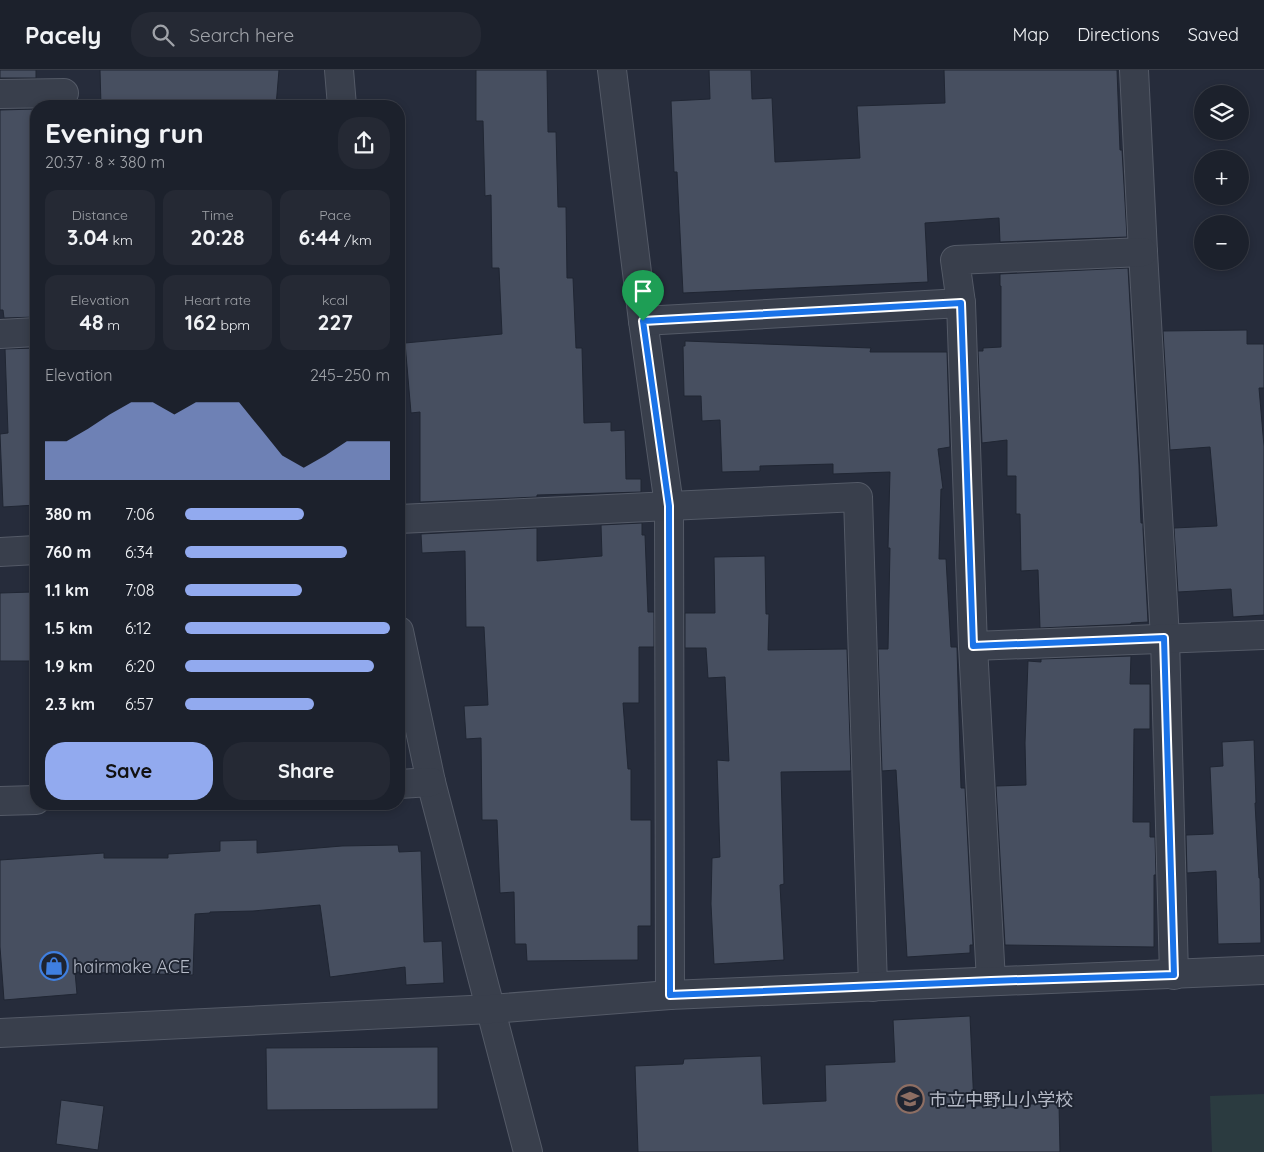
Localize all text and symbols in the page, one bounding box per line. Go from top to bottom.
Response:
search box [131,12,481,57]
text: Pacely [25,20,101,50]
icon: search [149,21,177,49]
text: Search here [189,23,294,47]
text: Map [1012,23,1049,46]
text: Directions [1077,23,1160,46]
text: Saved [1188,23,1239,46]
map controls [1194,85,1249,270]
button: layers [1194,85,1249,140]
text: Evening run [45,115,204,150]
button: share [338,117,390,169]
button: + [1194,150,1249,205]
text: 20:37 · 8 × 380 m [45,152,165,172]
text: Distance [72,206,128,224]
text: Time [201,206,234,224]
text: Pace [319,206,351,224]
button: − [1194,215,1249,270]
text: 3.04 [67,224,109,250]
text: 20:28 [190,224,245,250]
text: 6:44 [298,224,340,250]
text: km [109,231,133,249]
text: /km [340,231,372,249]
pin [622,270,664,321]
icon: arrive [629,277,657,305]
text: Elevation [70,291,129,309]
text: Heart rate [184,291,251,309]
text: kcal [322,291,348,309]
text: 48 [80,309,103,335]
text: 162 [185,309,217,335]
text: 227 [317,309,353,335]
text: m [103,316,120,334]
text: bpm [217,316,250,334]
text: Elevation [45,365,112,385]
text: 245–250 m [310,365,390,385]
text: 380 m [45,504,91,524]
text: 7:06 [125,504,154,524]
text: 760 m [45,542,91,562]
text: 6:34 [125,542,153,562]
text: 1.1 km [45,580,89,600]
text: 7:08 [125,580,154,600]
text: 1.5 km [45,618,93,638]
text: 6:12 [125,618,151,638]
text: 1.9 km [45,656,93,676]
text: 6:20 [125,656,155,676]
text: 2.3 km [45,694,95,714]
text: 6:57 [125,694,154,714]
button: Save [45,742,213,800]
button: Share [223,742,390,800]
shop icon: hairmake ACE [39,951,69,981]
place label: hairmake ACE [73,955,190,978]
school or university icon: 市立中野山小学校 [895,1084,925,1114]
place label: 市立中野山小学校 [929,1088,1073,1111]

